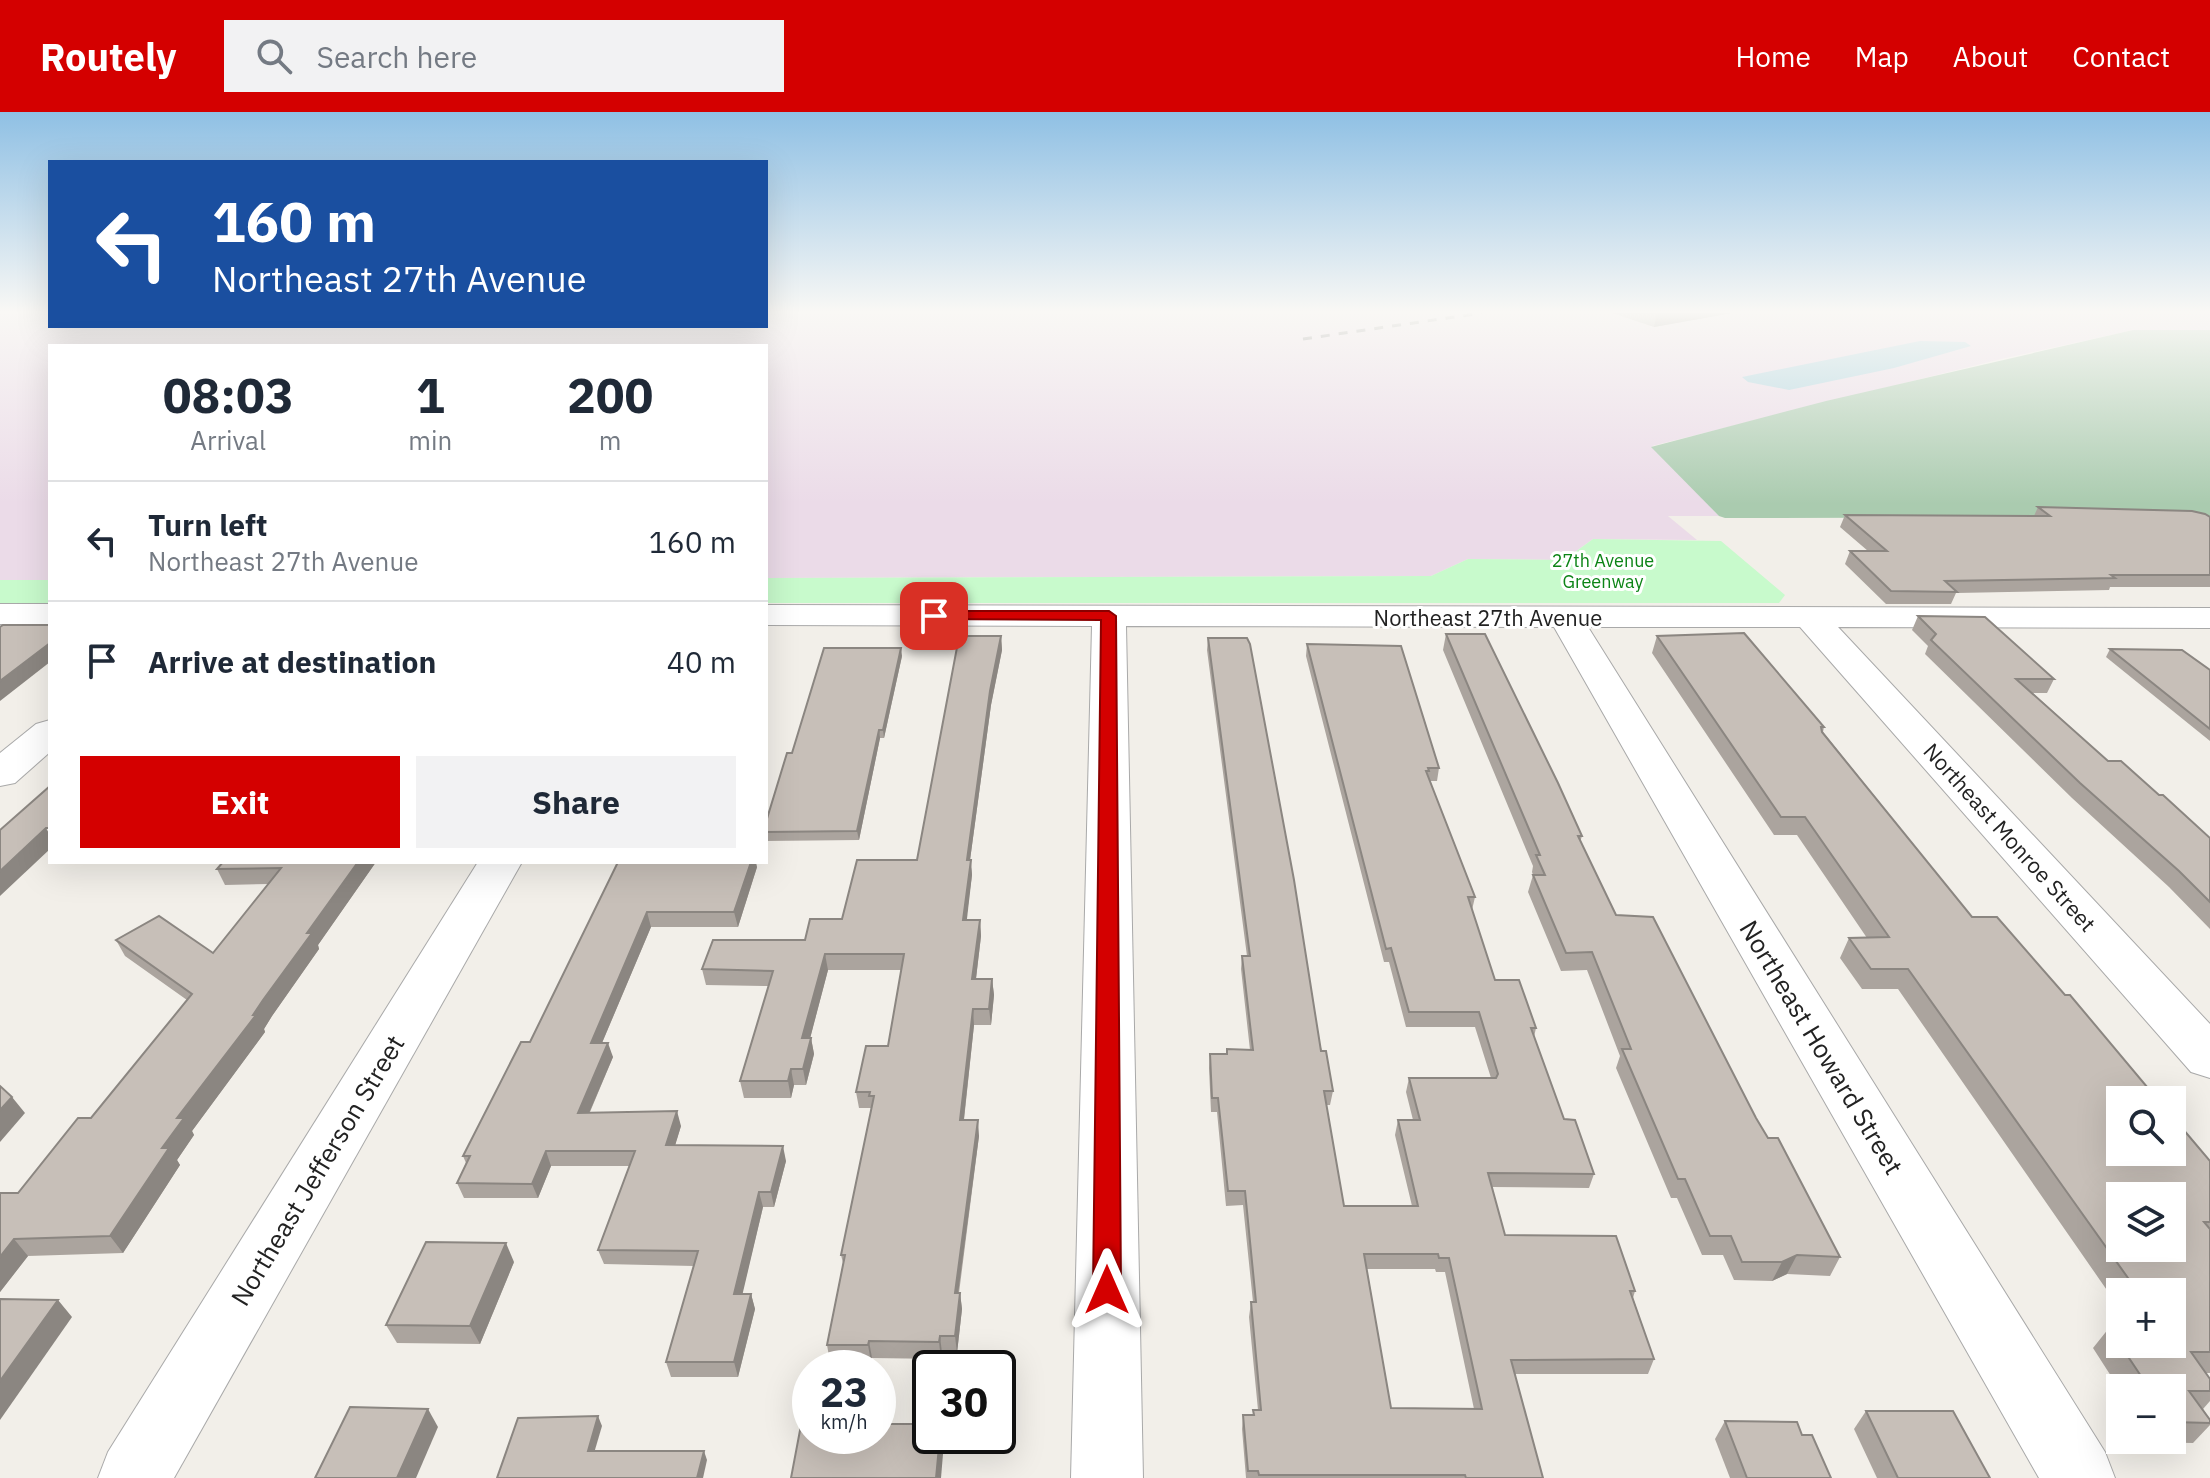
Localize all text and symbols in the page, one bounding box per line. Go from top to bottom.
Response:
search box [224,20,784,92]
text: Routely [40,32,176,81]
icon: search [252,34,296,78]
text: Search here [316,37,477,76]
text: Home [1735,38,1811,75]
text: Map [1855,38,1909,75]
text: About [1953,38,2028,75]
text: Contact [2072,38,2170,75]
text: 160 m [212,185,376,257]
icon: left [80,192,184,296]
text: Northeast 27th Avenue [212,255,586,302]
text: 08:03 [163,364,294,426]
text: 1 [416,364,445,426]
text: 200 [567,364,653,426]
text: Arrival [190,423,266,457]
text: min [408,423,452,457]
text: m [599,423,621,457]
text: Turn left [148,505,267,544]
icon: left [80,519,124,563]
text: 160 m [649,522,736,561]
text: Northeast 27th Avenue [148,544,418,578]
park label: 27th Avenue Greenway [1552,549,1654,593]
pin [900,582,968,650]
icon: arrive [912,594,956,638]
street label: Northeast 27th Avenue [1374,603,1602,632]
icon: arrive [80,639,124,683]
text: Arrive at destination [148,642,436,681]
text: 40 m [667,642,736,681]
street label: Northeast Monroe Street [1918,737,2102,937]
button: Exit [80,756,400,848]
button: Share [416,756,736,848]
street label: Northeast Howard Street [1733,914,1911,1180]
street label: Northeast Jefferson Street [223,1028,411,1312]
map controls [2106,1086,2186,1454]
button: search [2106,1086,2186,1166]
button: layers [2106,1182,2186,1262]
position arrow [1065,1248,1149,1332]
button: + [2106,1278,2186,1358]
speed limit sign: 30 [912,1350,1016,1454]
text: 23 [820,1366,868,1418]
button: − [2106,1374,2186,1454]
text: km/h [820,1408,868,1435]

